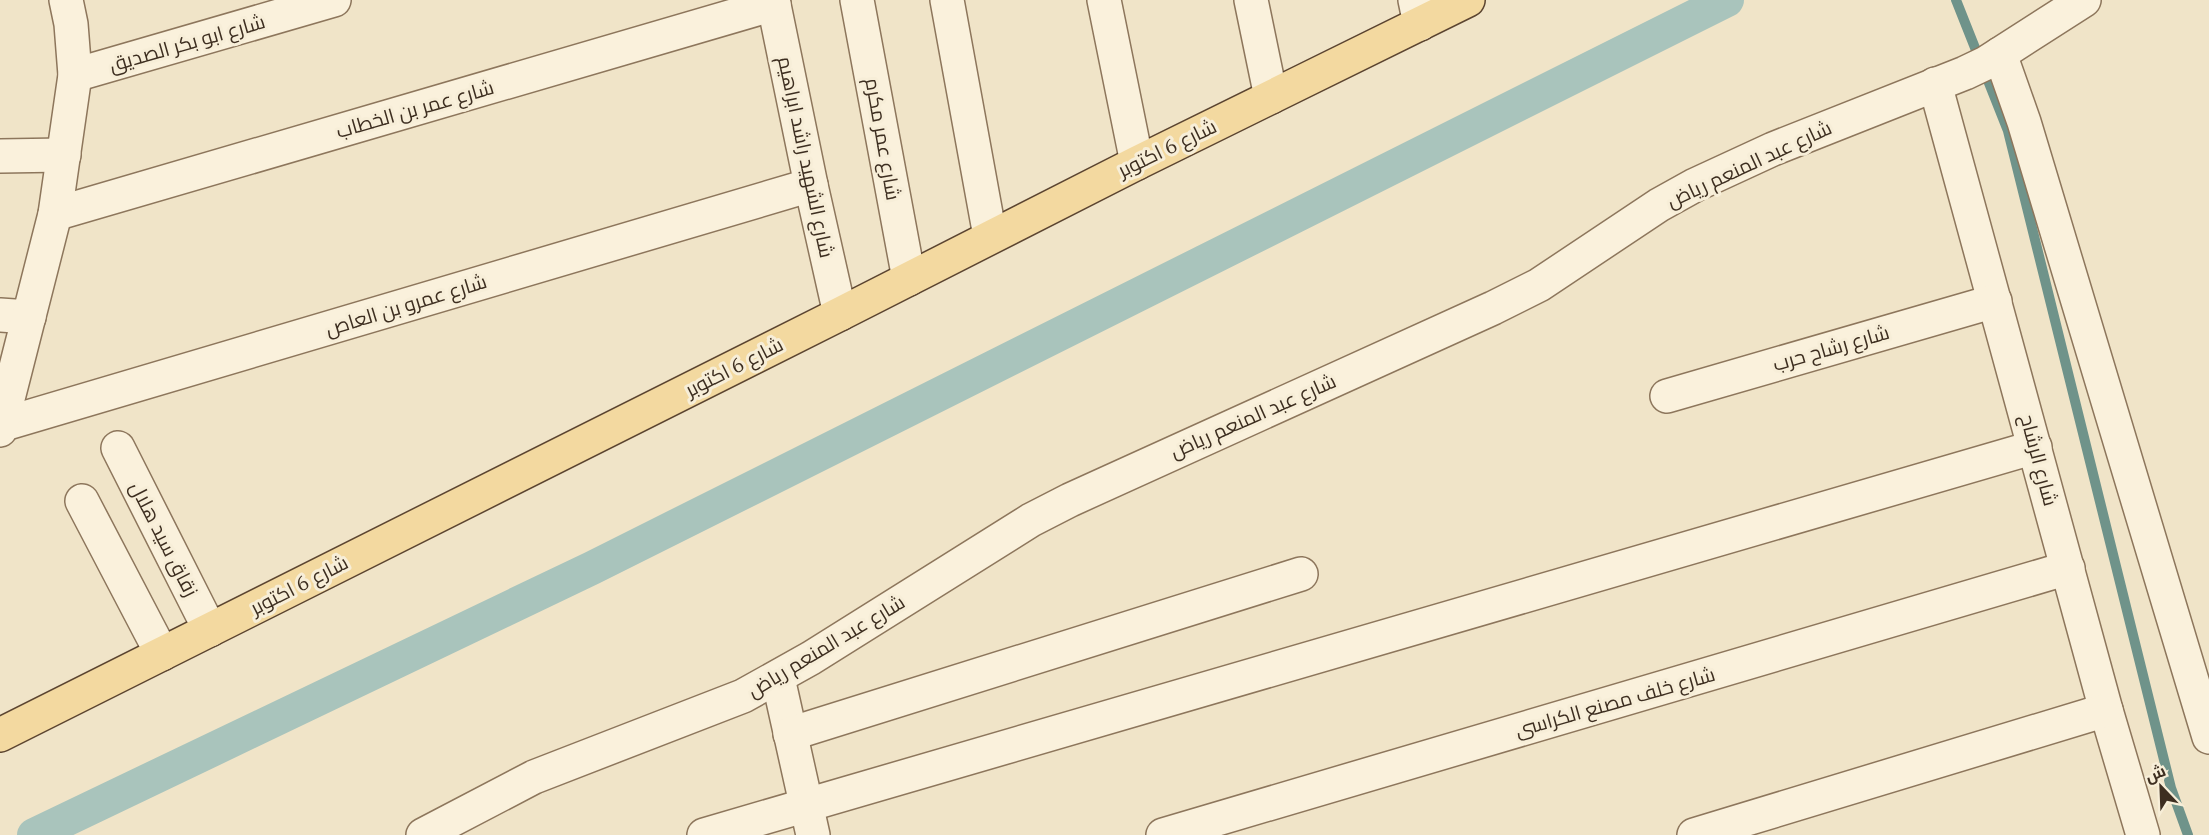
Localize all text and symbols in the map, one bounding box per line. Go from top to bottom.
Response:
street label: شارع ابو بكر الصديق [106,7,268,79]
street label: شارع الشهيد راشد ابراهيم [771,54,841,260]
street label: شارع عمر بن الخطاب [333,73,497,145]
street label: شارع عمر مكرم [858,76,908,202]
street label: شارع 6 اكتوبر [1112,112,1221,184]
street label: شارع عبد المنعم رياض [1662,113,1836,215]
street label: شارع عمرو بن العاص [322,267,490,343]
street label: شارع رشاح حرب [1769,318,1893,378]
street label: شارع 6 اكتوبر [679,330,788,404]
street label: شارع عبد المنعم رياض [1165,367,1341,465]
street label: شارع الرشاح [2013,411,2065,509]
street label: زقاق سيد هلال [124,477,205,601]
street label: شارع 6 اكتوبر [244,548,353,622]
street label: شارع عبد المنعم رياض [742,588,910,704]
street label: شارع خلف مصنع الكراسى [1512,660,1718,744]
north arrow [2131,757,2191,817]
text: ش [2142,760,2168,786]

